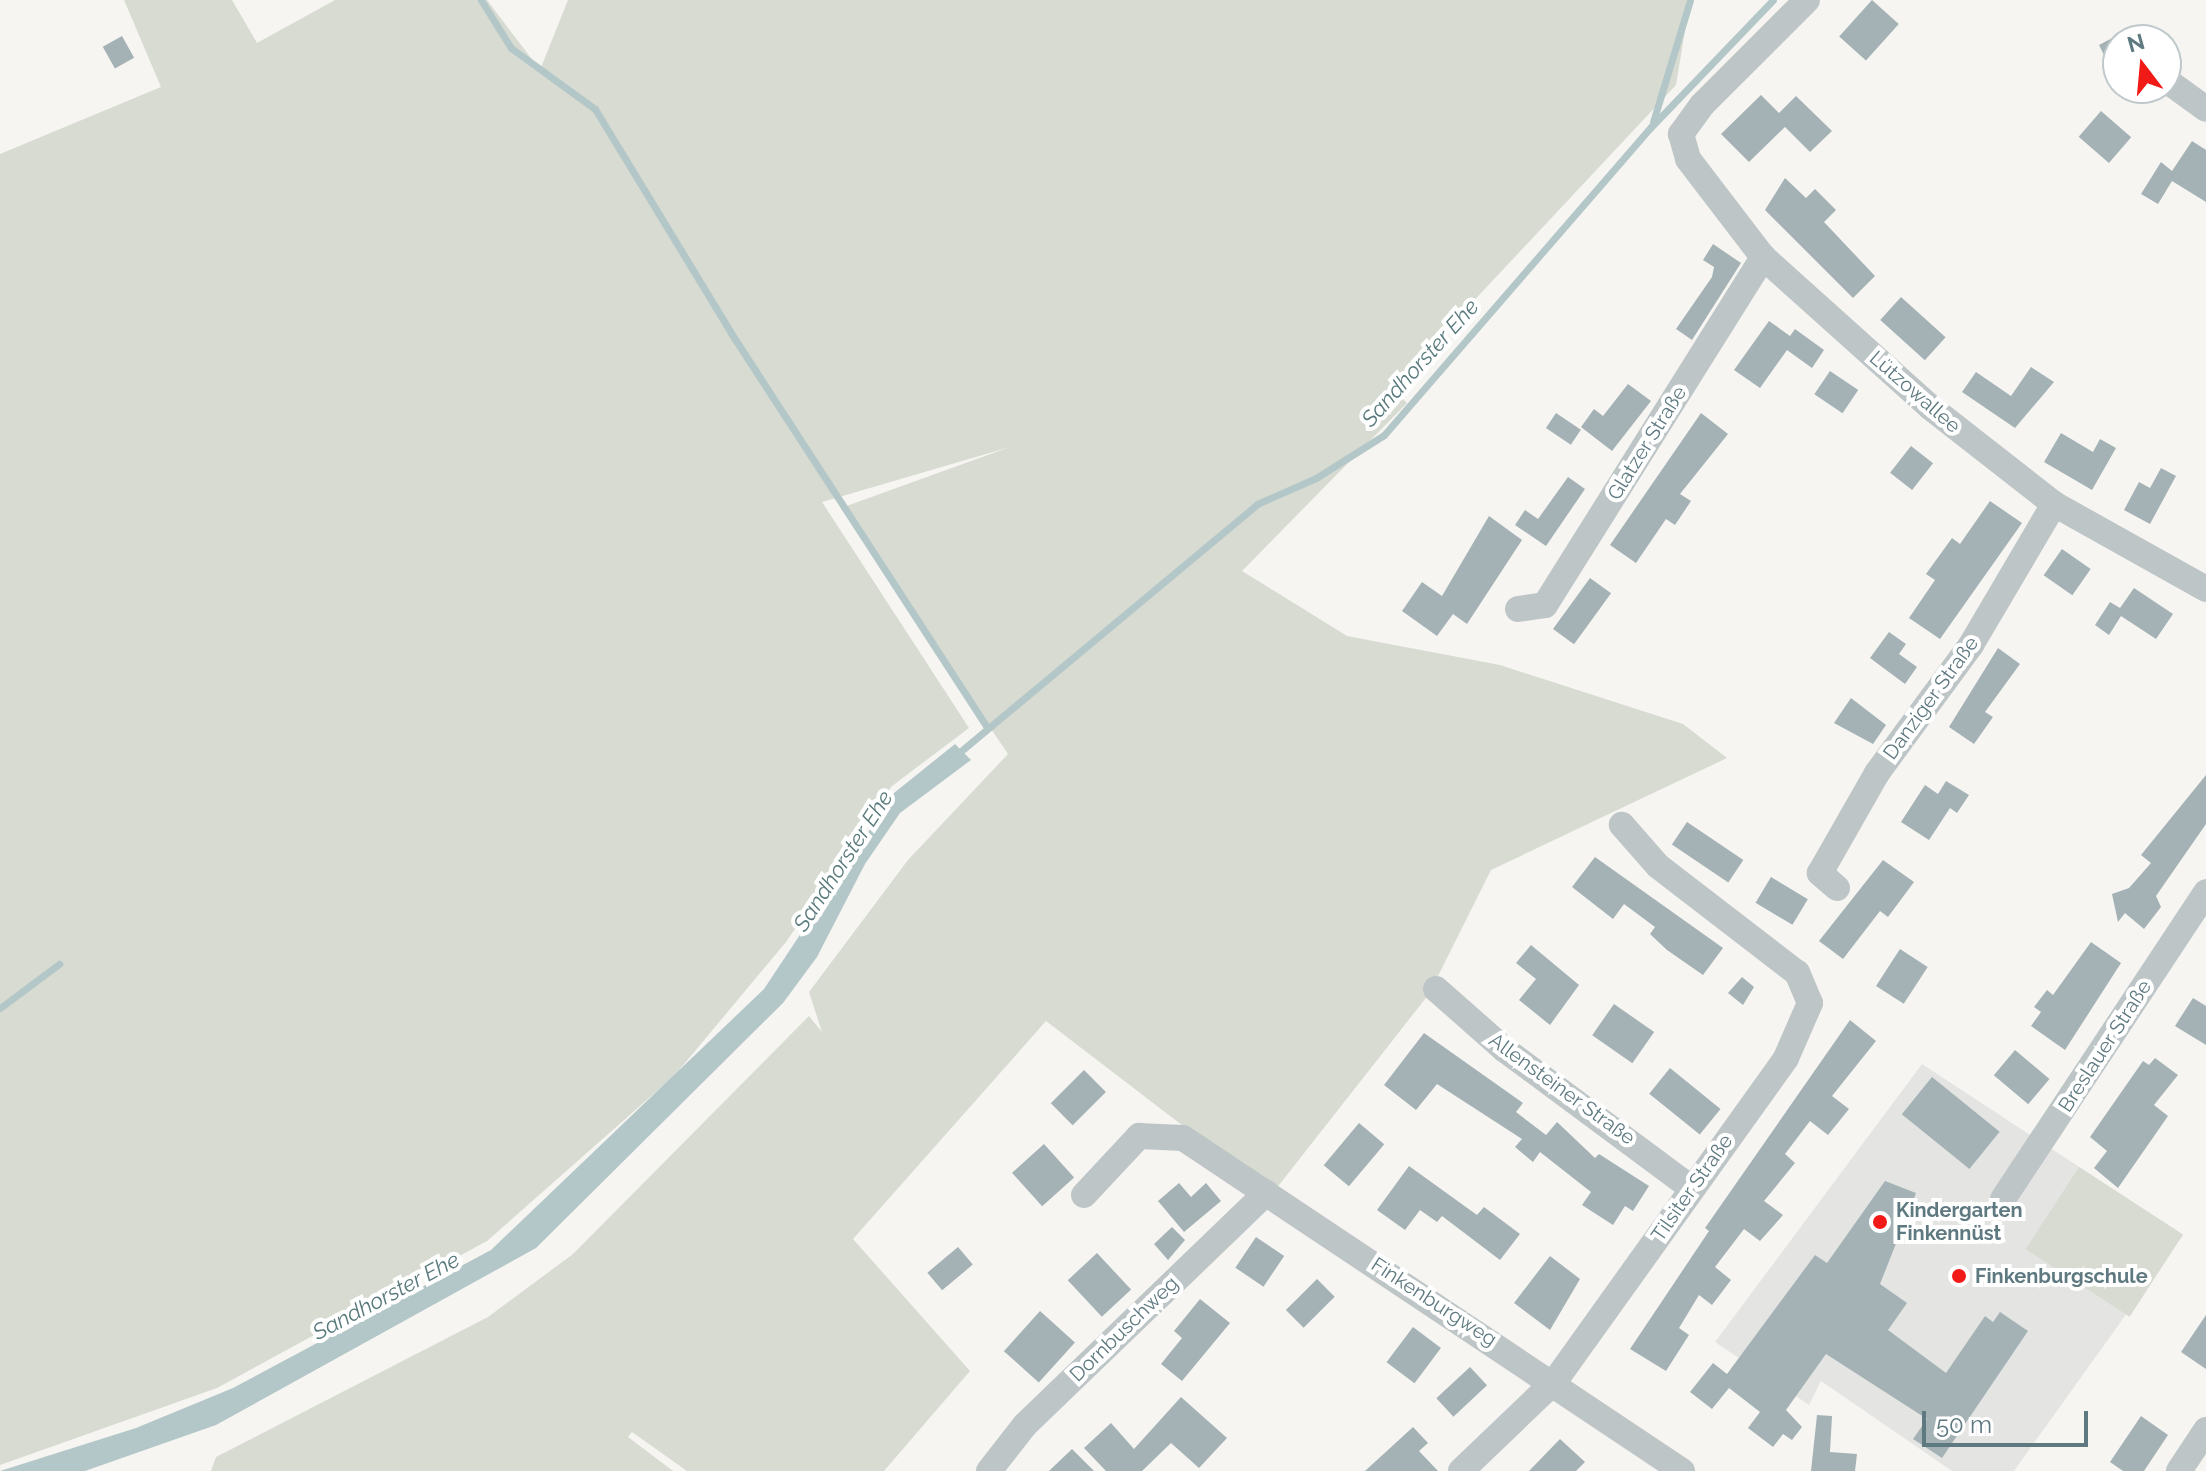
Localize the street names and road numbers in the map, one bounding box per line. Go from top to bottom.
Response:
street label: Lützowallee [1865,346,1965,438]
street label: Glatzer Straße [1602,381,1692,505]
street label: Danziger Straße [1878,632,1984,764]
street label: Breslauer Straße [2053,975,2157,1117]
street label: Allensteiner Straße [1484,1028,1640,1150]
street label: Tilsiter Straße [1646,1130,1738,1246]
street label: Finkenburgweg [1367,1253,1501,1351]
street label: Dornbuschweg [1065,1271,1183,1387]

